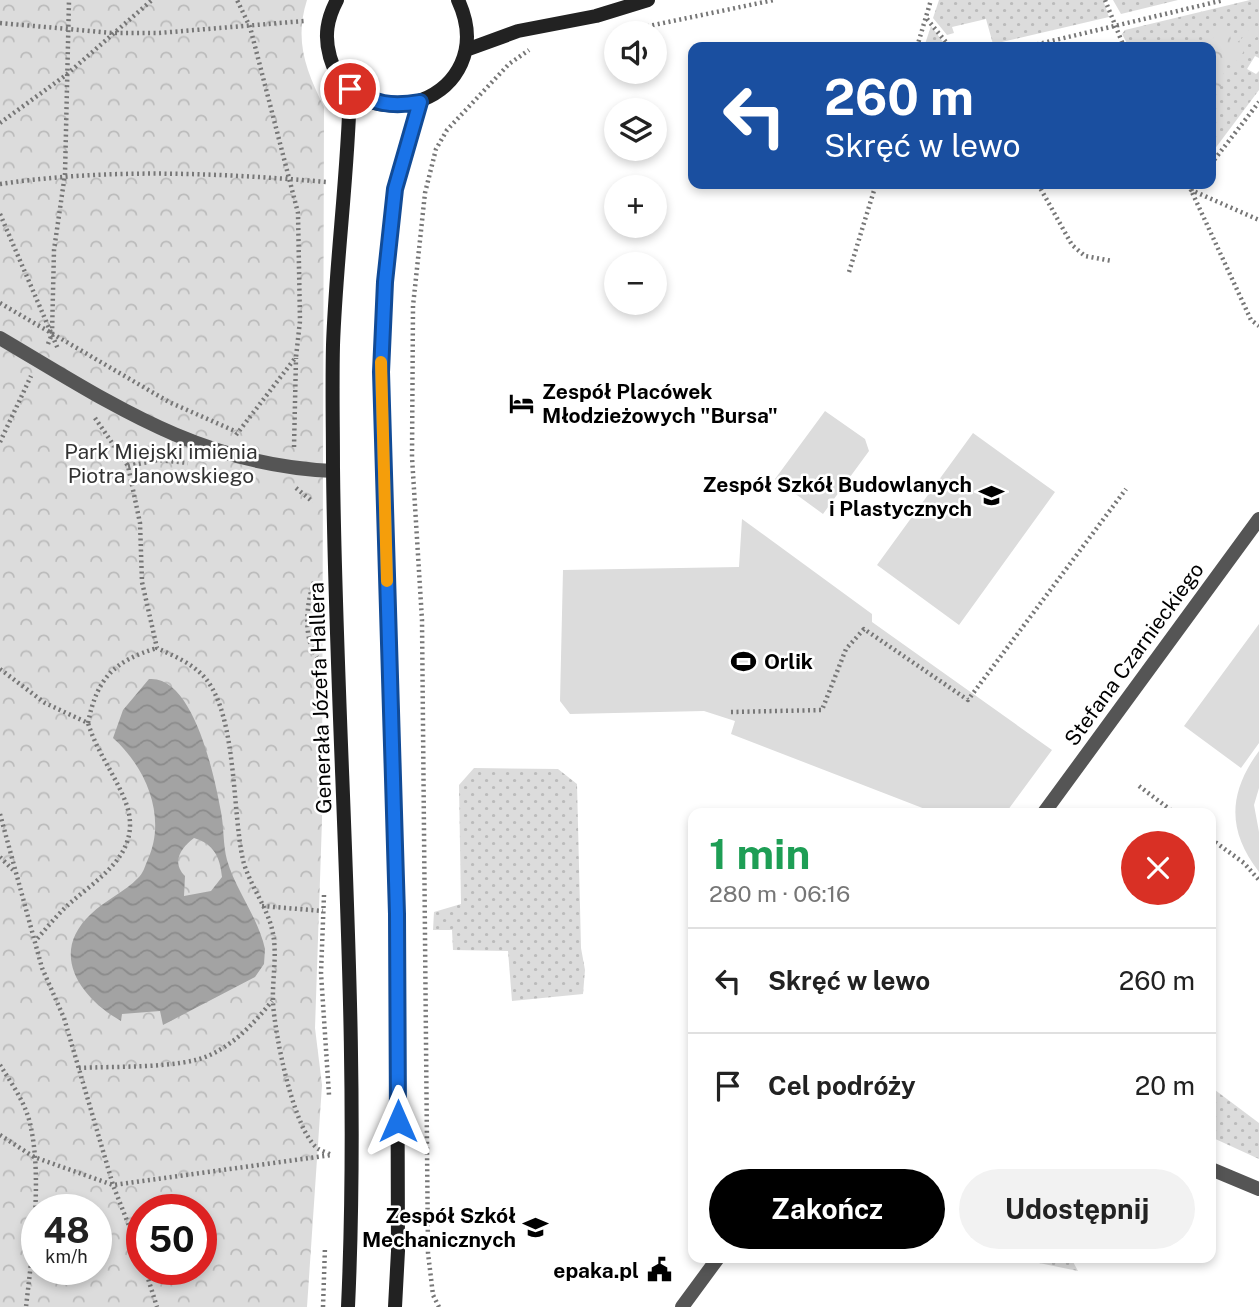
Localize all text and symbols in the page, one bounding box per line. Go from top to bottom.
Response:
map controls [604,21,667,315]
button: sound [604,21,667,84]
pin [320,59,380,119]
text: 260 m [824,68,974,126]
icon: arrive [331,70,369,108]
icon: left [709,70,800,161]
button: layers [604,98,667,161]
text: Skręć w lewo [824,127,1021,164]
button: + [604,175,667,238]
button: − [604,252,667,315]
place label: Zespół Placówek Młodzieżowych "Bursa" [542,379,778,428]
hotel icon: Zespół Placówek Młodzieżowych "Bursa" [508,389,536,417]
park label: Park Miejski imienia Piotra Janowskiego [64,439,258,488]
place label: Zespół Szkół Budowlanych i Plastycznych [702,472,972,521]
school or university icon: Zespół Szkół Budowlanych i Plastycznych [978,482,1006,510]
street label: Stefana Czarnieckiego [1059,558,1209,750]
street label: Generała Józefa Hallera [303,582,337,814]
sports icon: Orlik [730,647,758,675]
place label: Orlik [764,649,813,674]
text: 1 min [709,829,810,878]
button: close [1121,831,1195,905]
text: 280 m · 06:16 [709,880,850,907]
icon: left [709,962,747,1000]
text: Skręć w lewo [768,965,930,996]
text: 260 m [1119,965,1195,996]
icon: arrive [709,1067,747,1105]
text: Cel podróży [768,1070,916,1101]
text: 20 m [1135,1070,1195,1101]
position arrow [361,1084,435,1158]
button: Zakończ [709,1169,945,1249]
button: Udostępnij [959,1169,1195,1249]
speed limit sign: 50 [126,1194,217,1285]
place label: Zespół Szkół Mechanicznych [362,1203,516,1252]
text: 48 [43,1210,90,1251]
school or university icon: Zespół Szkół Mechanicznych [522,1213,550,1241]
text: km/h [45,1246,88,1267]
public building icon: epaka.pl [645,1256,673,1284]
place label: epaka.pl [553,1258,639,1283]

